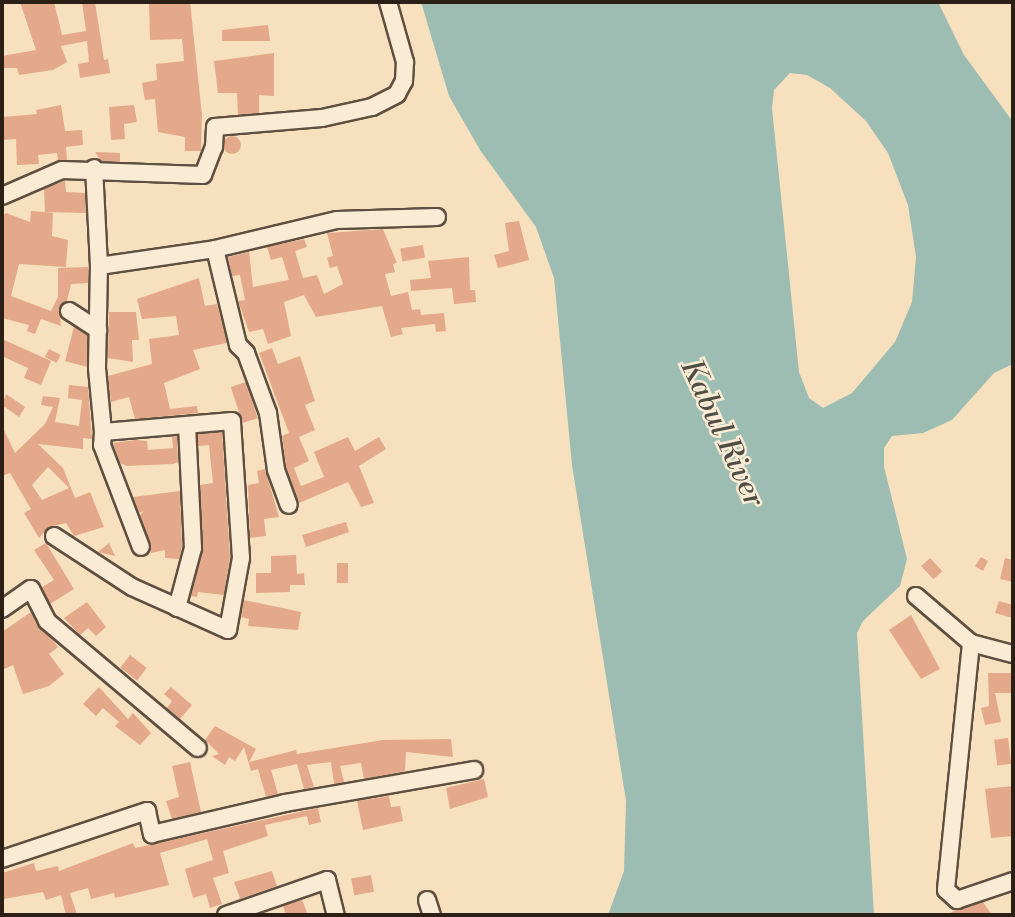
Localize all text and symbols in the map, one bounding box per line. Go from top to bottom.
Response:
water label: Kabul River [672,353,772,513]

